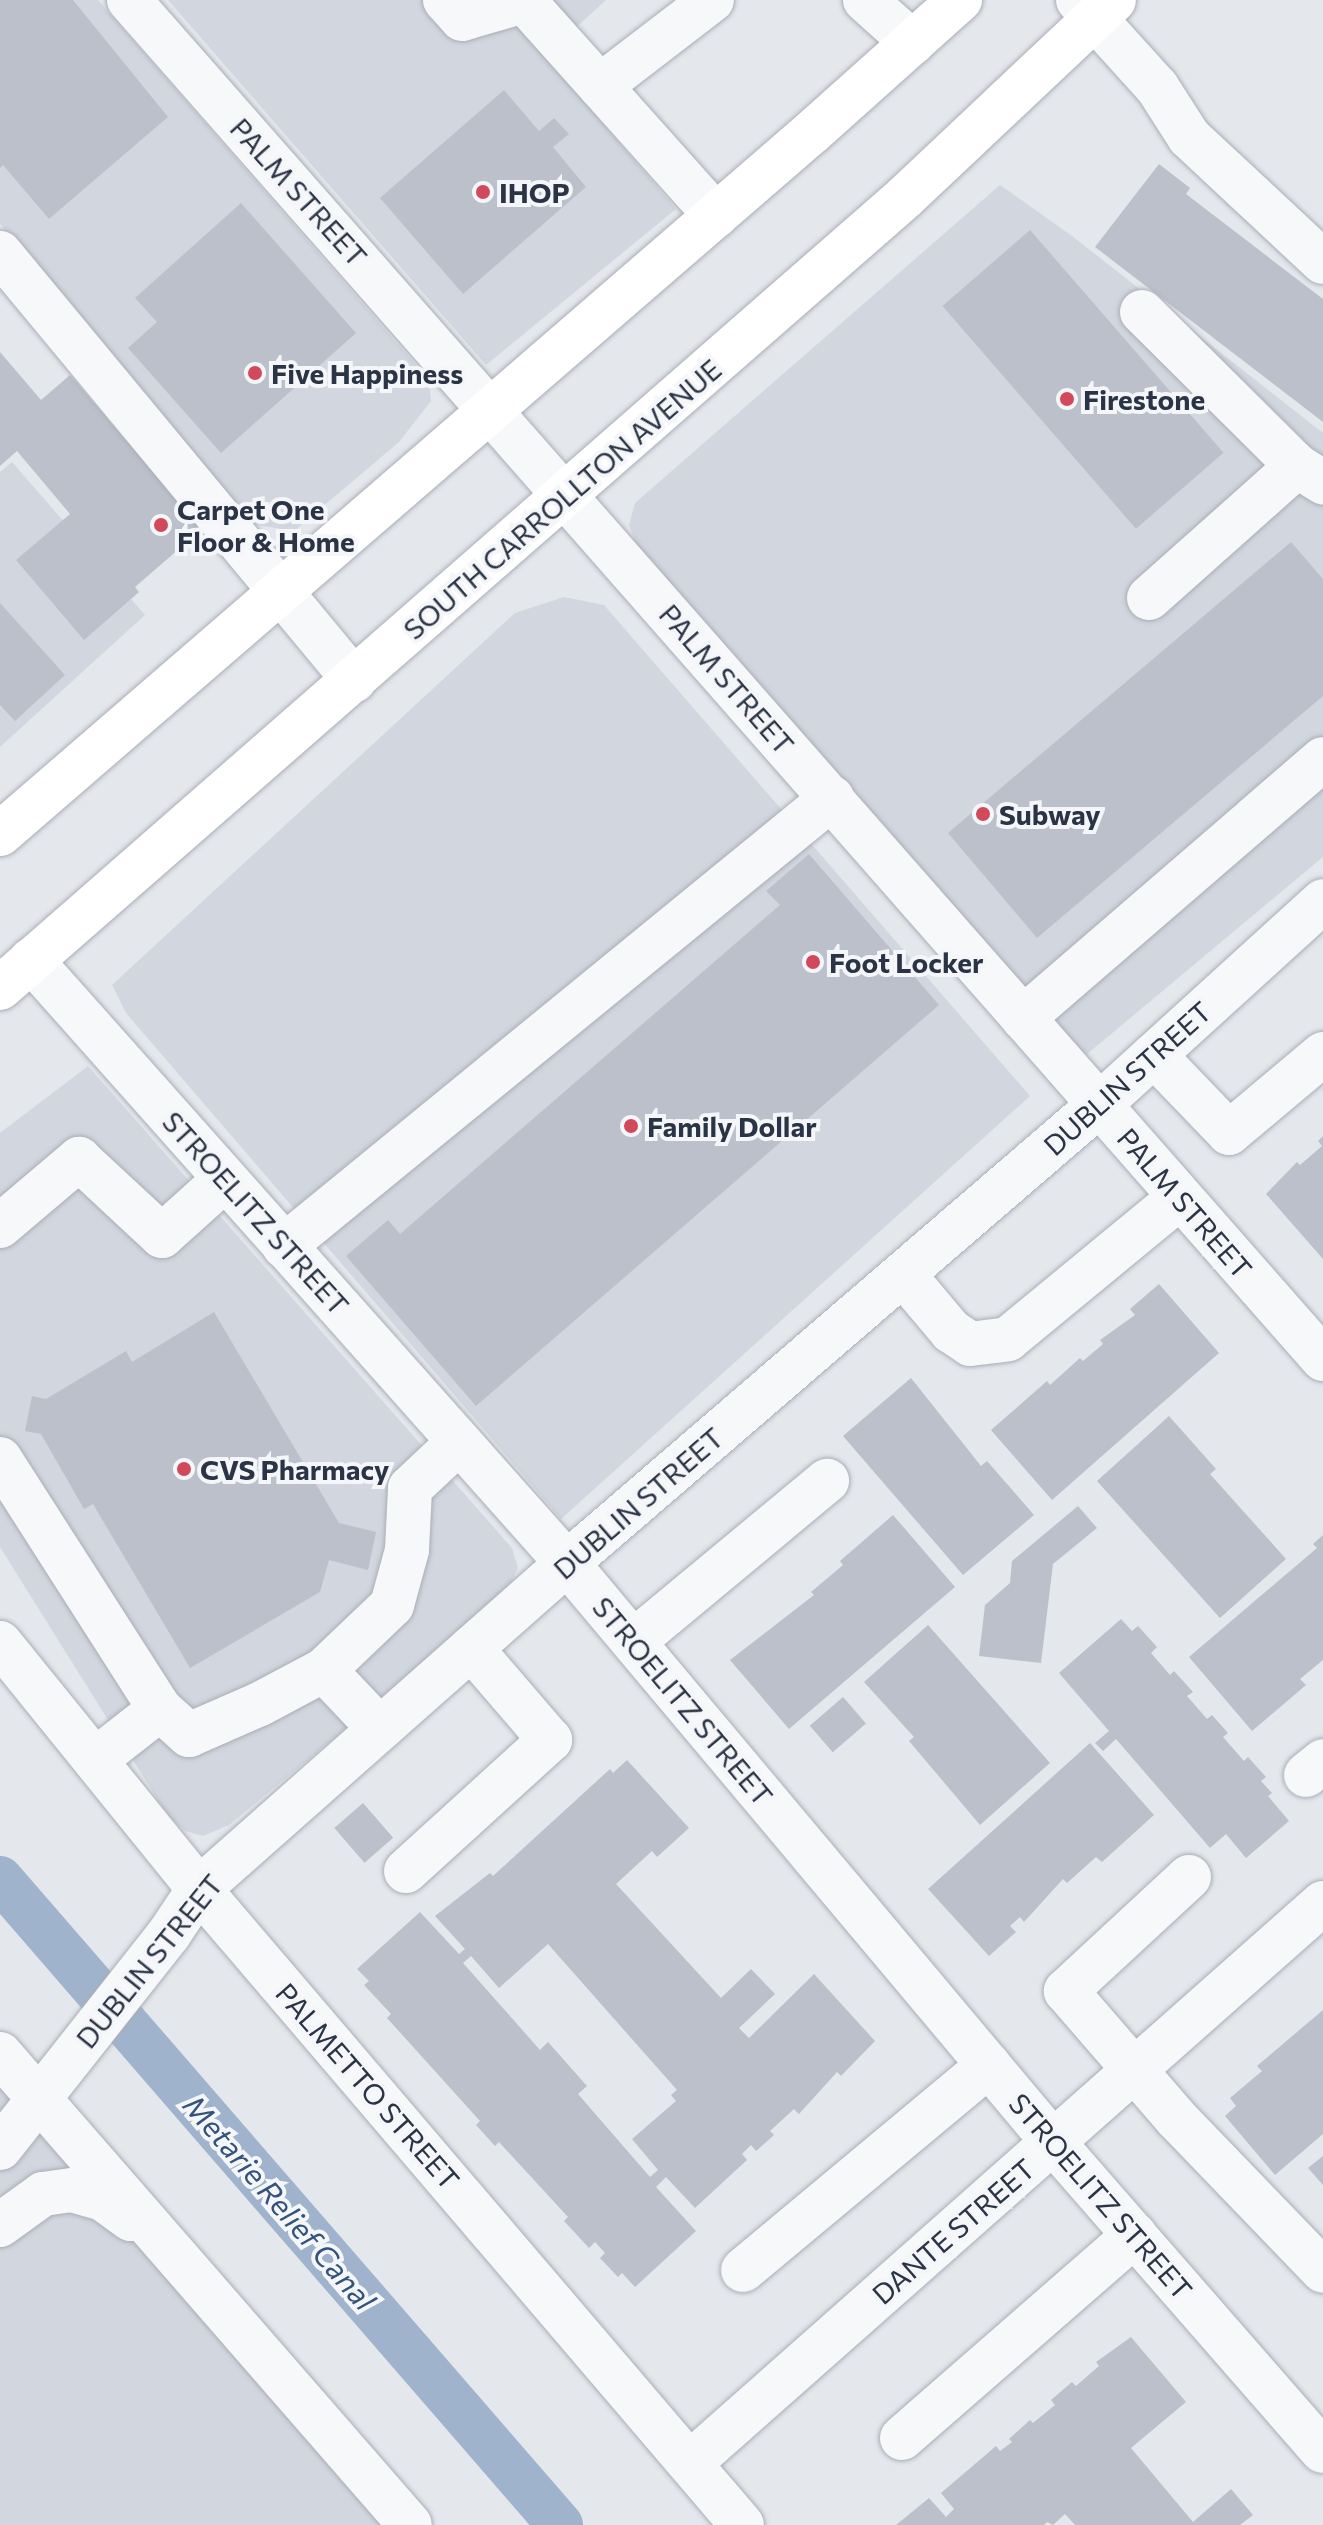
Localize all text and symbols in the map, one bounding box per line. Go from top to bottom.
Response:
street label: PALM STREET [224,111,374,273]
place label: IHOP [499,175,570,209]
marker: IHOP [474,183,492,201]
street label: SOUTH CARROLLTON AVENUE [396,352,728,646]
place label: Five Happiness [271,356,463,390]
marker: Five Happiness [246,364,264,382]
place label: Firestone [1083,382,1205,416]
marker: Firestone [1058,390,1076,408]
place label: Carpet One Floor & Home [177,492,355,558]
marker: Carpet One Floor & Home [152,516,170,534]
street label: PALM STREET [653,597,801,761]
place label: Subway [999,797,1101,831]
marker: Subway [974,805,992,823]
place label: Foot Locker [829,945,984,979]
marker: Foot Locker [804,953,822,971]
street label: DUBLIN STREET [1036,994,1218,1162]
street label: STROELITZ STREET [156,1104,356,1322]
place label: Family Dollar [647,1109,817,1143]
marker: Family Dollar [622,1117,640,1135]
street label: PALM STREET [1111,1121,1259,1285]
street label: DUBLIN STREET [546,1420,730,1586]
place label: CVS Pharmacy [200,1452,389,1486]
marker: CVS Pharmacy [175,1460,193,1478]
street label: STROELITZ STREET [586,1590,780,1812]
street label: DUBLIN STREET [69,1867,229,2055]
street label: PALMETTO STREET [269,1976,467,2196]
street label: STROELITZ STREET [1002,2086,1200,2306]
water label: Metarie Relief Canal [177,2087,383,2317]
street label: DANTE STREET [865,2151,1041,2311]

